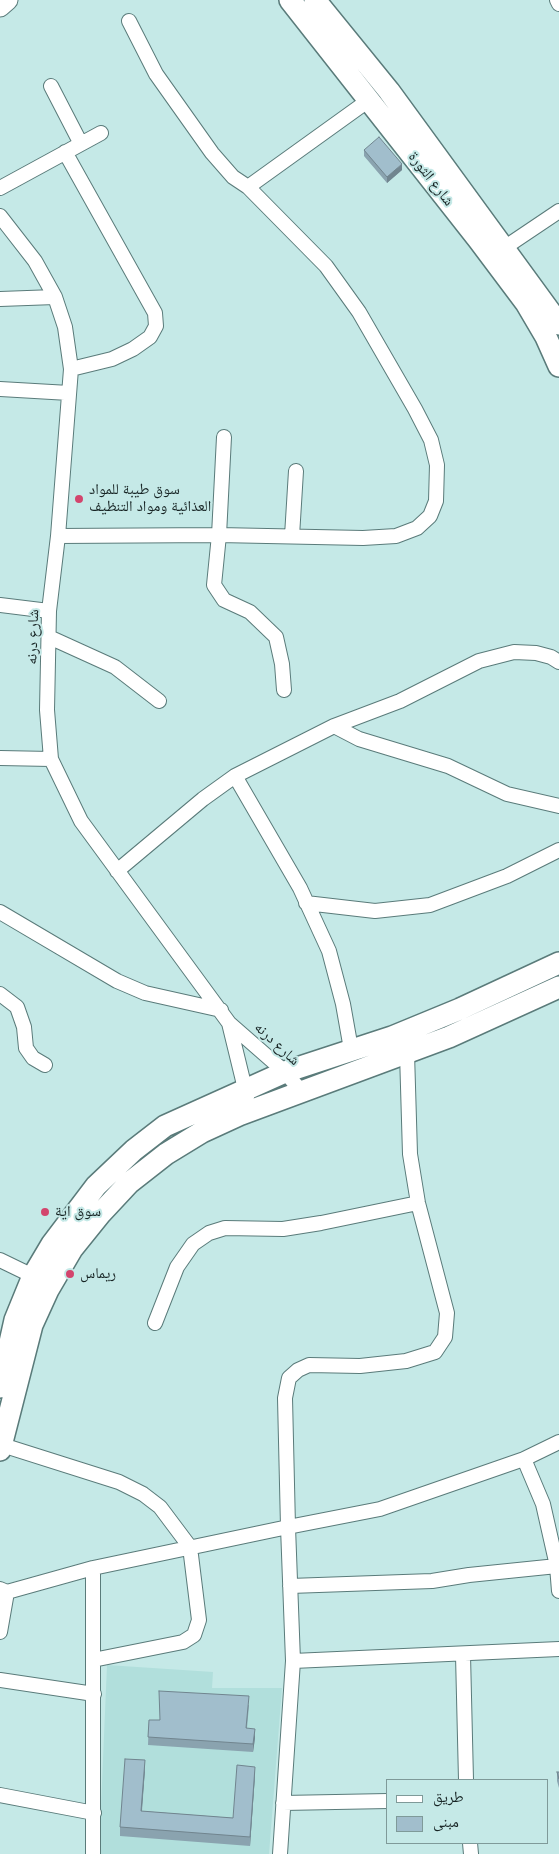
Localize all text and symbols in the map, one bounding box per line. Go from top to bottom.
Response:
street label: شارع الثورة [404,148,458,210]
place label: سوق طيبة للمواد العذائية ومواد التنظيف [89,481,211,516]
marker: سوق طيبة للمواد العذائية ومواد التنظيف [73,493,85,505]
street label: شارع درنه [23,609,43,665]
street label: شارع درنه [251,1019,303,1069]
place label: سوق اية [55,1203,101,1221]
marker: سوق اية [39,1206,51,1218]
place label: ريماس [80,1265,116,1283]
marker: ريماس [64,1268,76,1280]
legend [386,1779,549,1844]
text: طريق [433,1787,464,1806]
text: مبنى [433,1812,459,1831]

